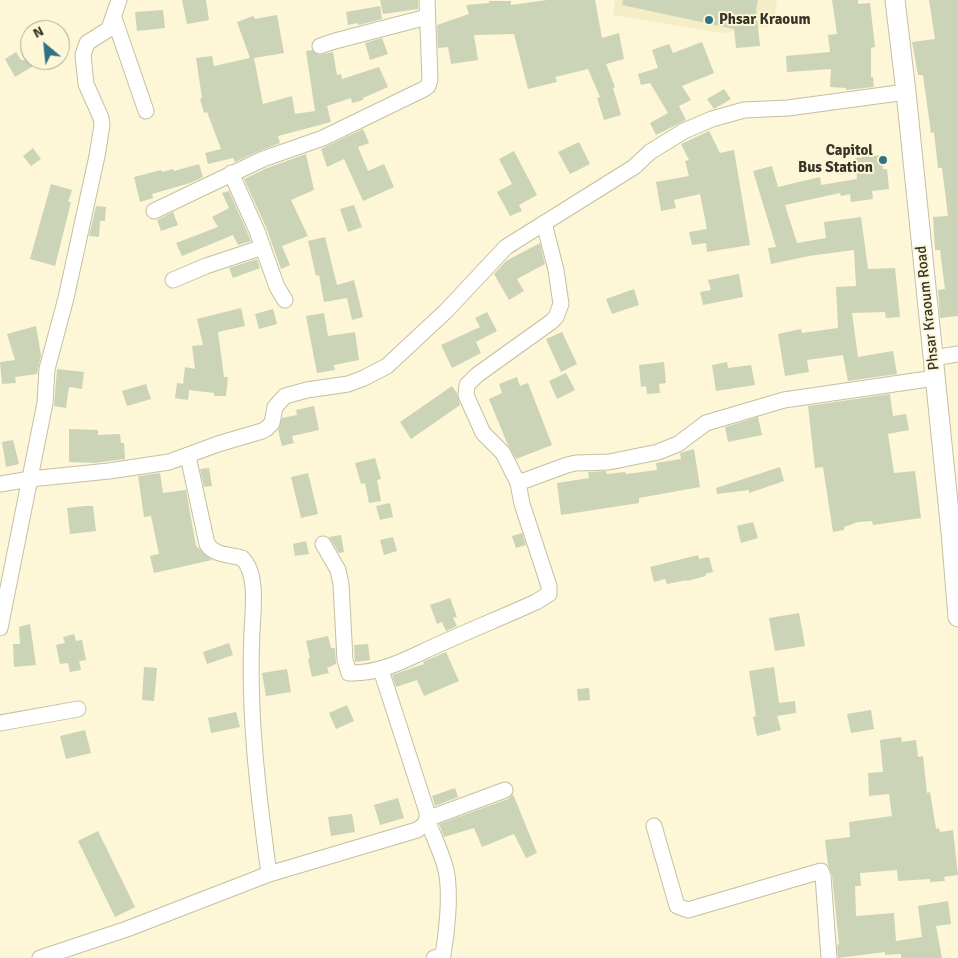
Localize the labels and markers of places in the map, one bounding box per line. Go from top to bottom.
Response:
place label: Phsar Kraoum [719,11,811,29]
marker: Phsar Kraoum [703,14,715,26]
place label: Capitol Bus Station [798,142,873,177]
marker: Capitol Bus Station [877,154,889,166]

